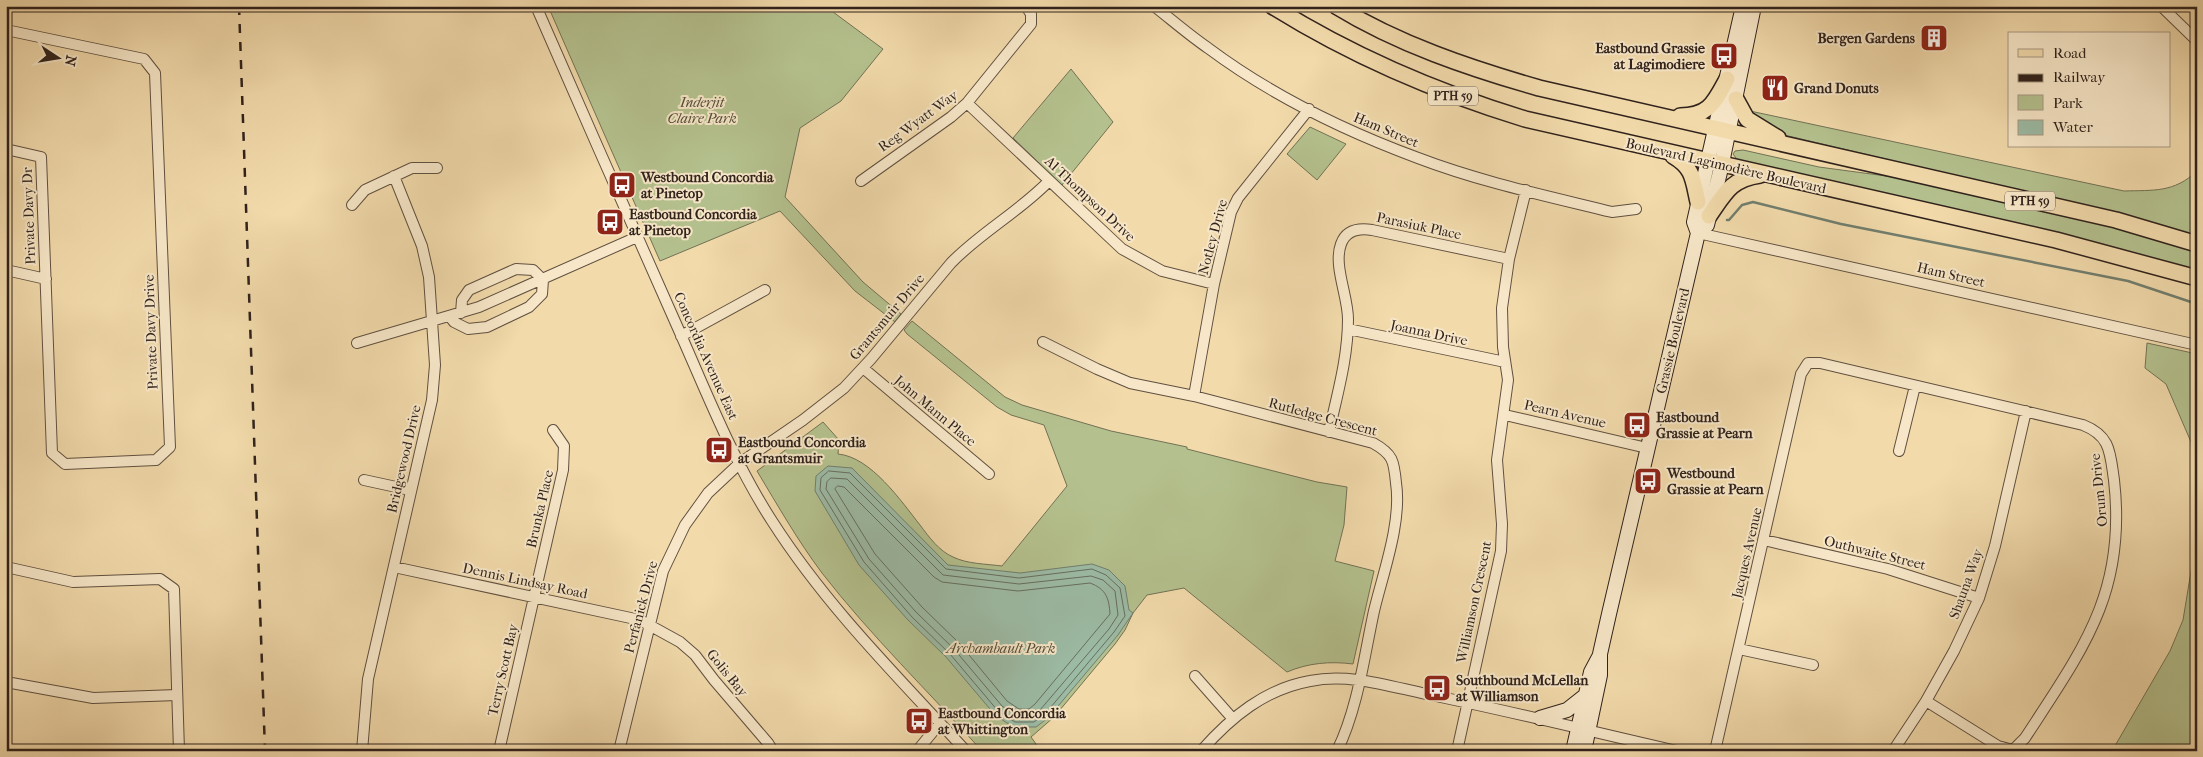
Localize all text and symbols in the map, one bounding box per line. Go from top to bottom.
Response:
building icon: Bergen Gardens [1919,23,1949,53]
place label: Bergen Gardens [1818,30,1916,47]
north arrow [32,32,82,82]
legend [2008,32,2170,148]
place label: Eastbound Grassie at Lagimodiere [1595,40,1705,73]
bus stop icon: Eastbound Grassie at Lagimodiere [1709,41,1739,71]
text: Road [2053,44,2087,62]
text: N [61,54,80,68]
text: Railway [2053,68,2106,86]
restaurant icon: Grand Donuts [1760,73,1790,103]
place label: Grand Donuts [1794,80,1880,97]
street label: Reg Wyatt Way [875,86,961,156]
road number: PTH 59 [1428,86,1478,105]
park label: Inderjit Claire Park [667,94,737,127]
text: Park [2053,94,2083,112]
street label: Ham Street [1351,109,1421,151]
text: Water [2052,118,2093,136]
street label: Boulevard Lagimodière Boulevard [1624,135,1828,197]
street label: Al Thompson Drive [1041,152,1139,245]
street label: Private Davy Dr [19,167,39,265]
place label: Westbound Concordia at Pinetop [640,169,774,202]
bus stop icon: Westbound Concordia at Pinetop [607,170,637,200]
road number: PTH 59 [2005,192,2055,210]
street label: Notley Drive [1195,197,1231,277]
place label: Eastbound Concordia at Pinetop [629,206,757,239]
bus stop icon: Eastbound Concordia at Pinetop [595,207,625,237]
street label: Parasiuk Place [1375,209,1463,243]
street label: Ham Street [1915,259,1987,291]
street label: Grantsmuir Drive [846,270,928,364]
street label: Private Davy Drive [140,274,162,390]
street label: Grassie Boulevard [1653,286,1694,396]
street label: Concordia Avenue East [670,289,742,423]
street label: Joanna Drive [1388,316,1469,349]
street label: John Mann Place [890,371,979,450]
street label: Rutledge Crescent [1267,394,1379,440]
street label: Pearn Avenue [1522,396,1608,432]
street label: Bridgewood Drive [383,403,425,515]
place label: Eastbound Grassie at Pearn [1656,409,1754,442]
bus stop icon: Eastbound Grassie at Pearn [1622,410,1652,440]
place label: Eastbound Concordia at Grantsmuir [738,434,866,467]
bus stop icon: Eastbound Concordia at Grantsmuir [704,435,734,465]
street label: Orum Drive [2087,452,2111,528]
place label: Westbound Grassie at Pearn [1666,465,1765,498]
bus stop icon: Westbound Grassie at Pearn [1633,466,1663,496]
street label: Brunka Place [523,468,557,550]
street label: Jacques Avenue [1728,506,1766,601]
street label: Outhwaite Street [1822,532,1928,574]
street label: Williamson Crescent [1453,539,1495,666]
street label: Shauna Way [1945,546,1987,621]
street label: Dennis Lindsay Road [461,559,589,603]
street label: Perfanick Drive [621,559,661,655]
street label: Terry Scott Bay [484,622,522,718]
park label: Archambault Park [945,640,1055,657]
street label: Golis Bay [703,646,752,700]
place label: Southbound McLellan at Williamson [1456,672,1589,705]
bus stop icon: Southbound McLellan at Williamson [1422,673,1452,703]
place label: Eastbound Concordia at Whittington [938,705,1066,738]
bus stop icon: Eastbound Concordia at Whittington [904,706,934,736]

